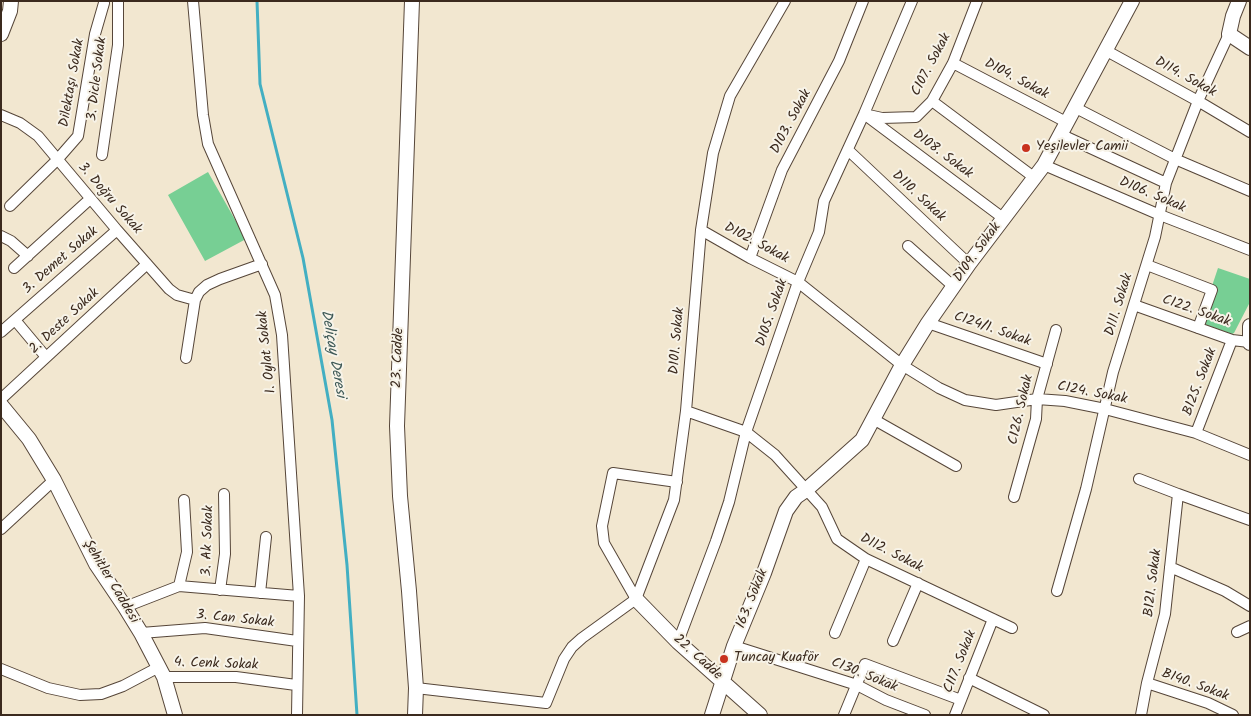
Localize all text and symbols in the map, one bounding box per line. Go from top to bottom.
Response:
street label: C107. Sokak [908,31,956,99]
street label: 3. Dicle Sokak [85,36,111,122]
street label: Dilektaşı Sokak [57,38,89,128]
street label: D114. Sokak [1151,54,1219,102]
street label: D104. Sokak [981,56,1051,104]
street label: D103. Sokak [768,87,816,157]
street label: D108. Sokak [908,127,976,183]
place label: Yeşilevler Camii [1036,140,1128,156]
marker: Yeşilevler Camii [1020,142,1032,154]
street label: 3. Doğru Sokak [73,160,145,238]
street label: D110. Sokak [888,168,948,226]
street label: D106. Sokak [1116,174,1188,218]
street label: D102. Sokak [721,220,791,268]
street label: D109. Sokak [951,220,1005,286]
street label: 3. Demet Sokak [20,224,102,298]
street label: D111. Sokak [1103,272,1137,338]
street label: D105. Sokak [754,277,792,349]
street label: 2. Deste Sokak [27,285,103,359]
street label: C122. Sokak [1159,292,1233,332]
street label: D101. Sokak [667,307,689,375]
water label: Deliçay Deresi [315,309,349,399]
street label: C124/1. Sokak [951,309,1033,351]
street label: 1. Oylat Sokak [255,310,281,394]
street label: 23. Cadde [390,328,408,388]
street label: B125. Sokak [1180,346,1222,418]
street label: C126. Sokak [1006,373,1038,447]
street label: C124. Sokak [1056,379,1128,409]
street label: 3. Ak Sokak [199,505,219,577]
street label: D112. Sokak [857,531,925,577]
street label: Şehitler Caddesi [78,537,142,627]
street label: B121. Sokak [1142,548,1166,618]
street label: 163. Sokak [733,567,773,631]
street label: 3. Can Sokak [195,608,275,632]
street label: C117. Sokak [941,628,981,696]
street label: 22. Cadde [669,632,725,684]
place label: Tuncay Kuaför [734,651,818,667]
marker: Tuncay Kuaför [718,653,730,665]
street label: 4. Cenk Sokak [174,655,258,675]
street label: C130. Sokak [828,655,900,697]
street label: B140. Sokak [1159,666,1231,706]

